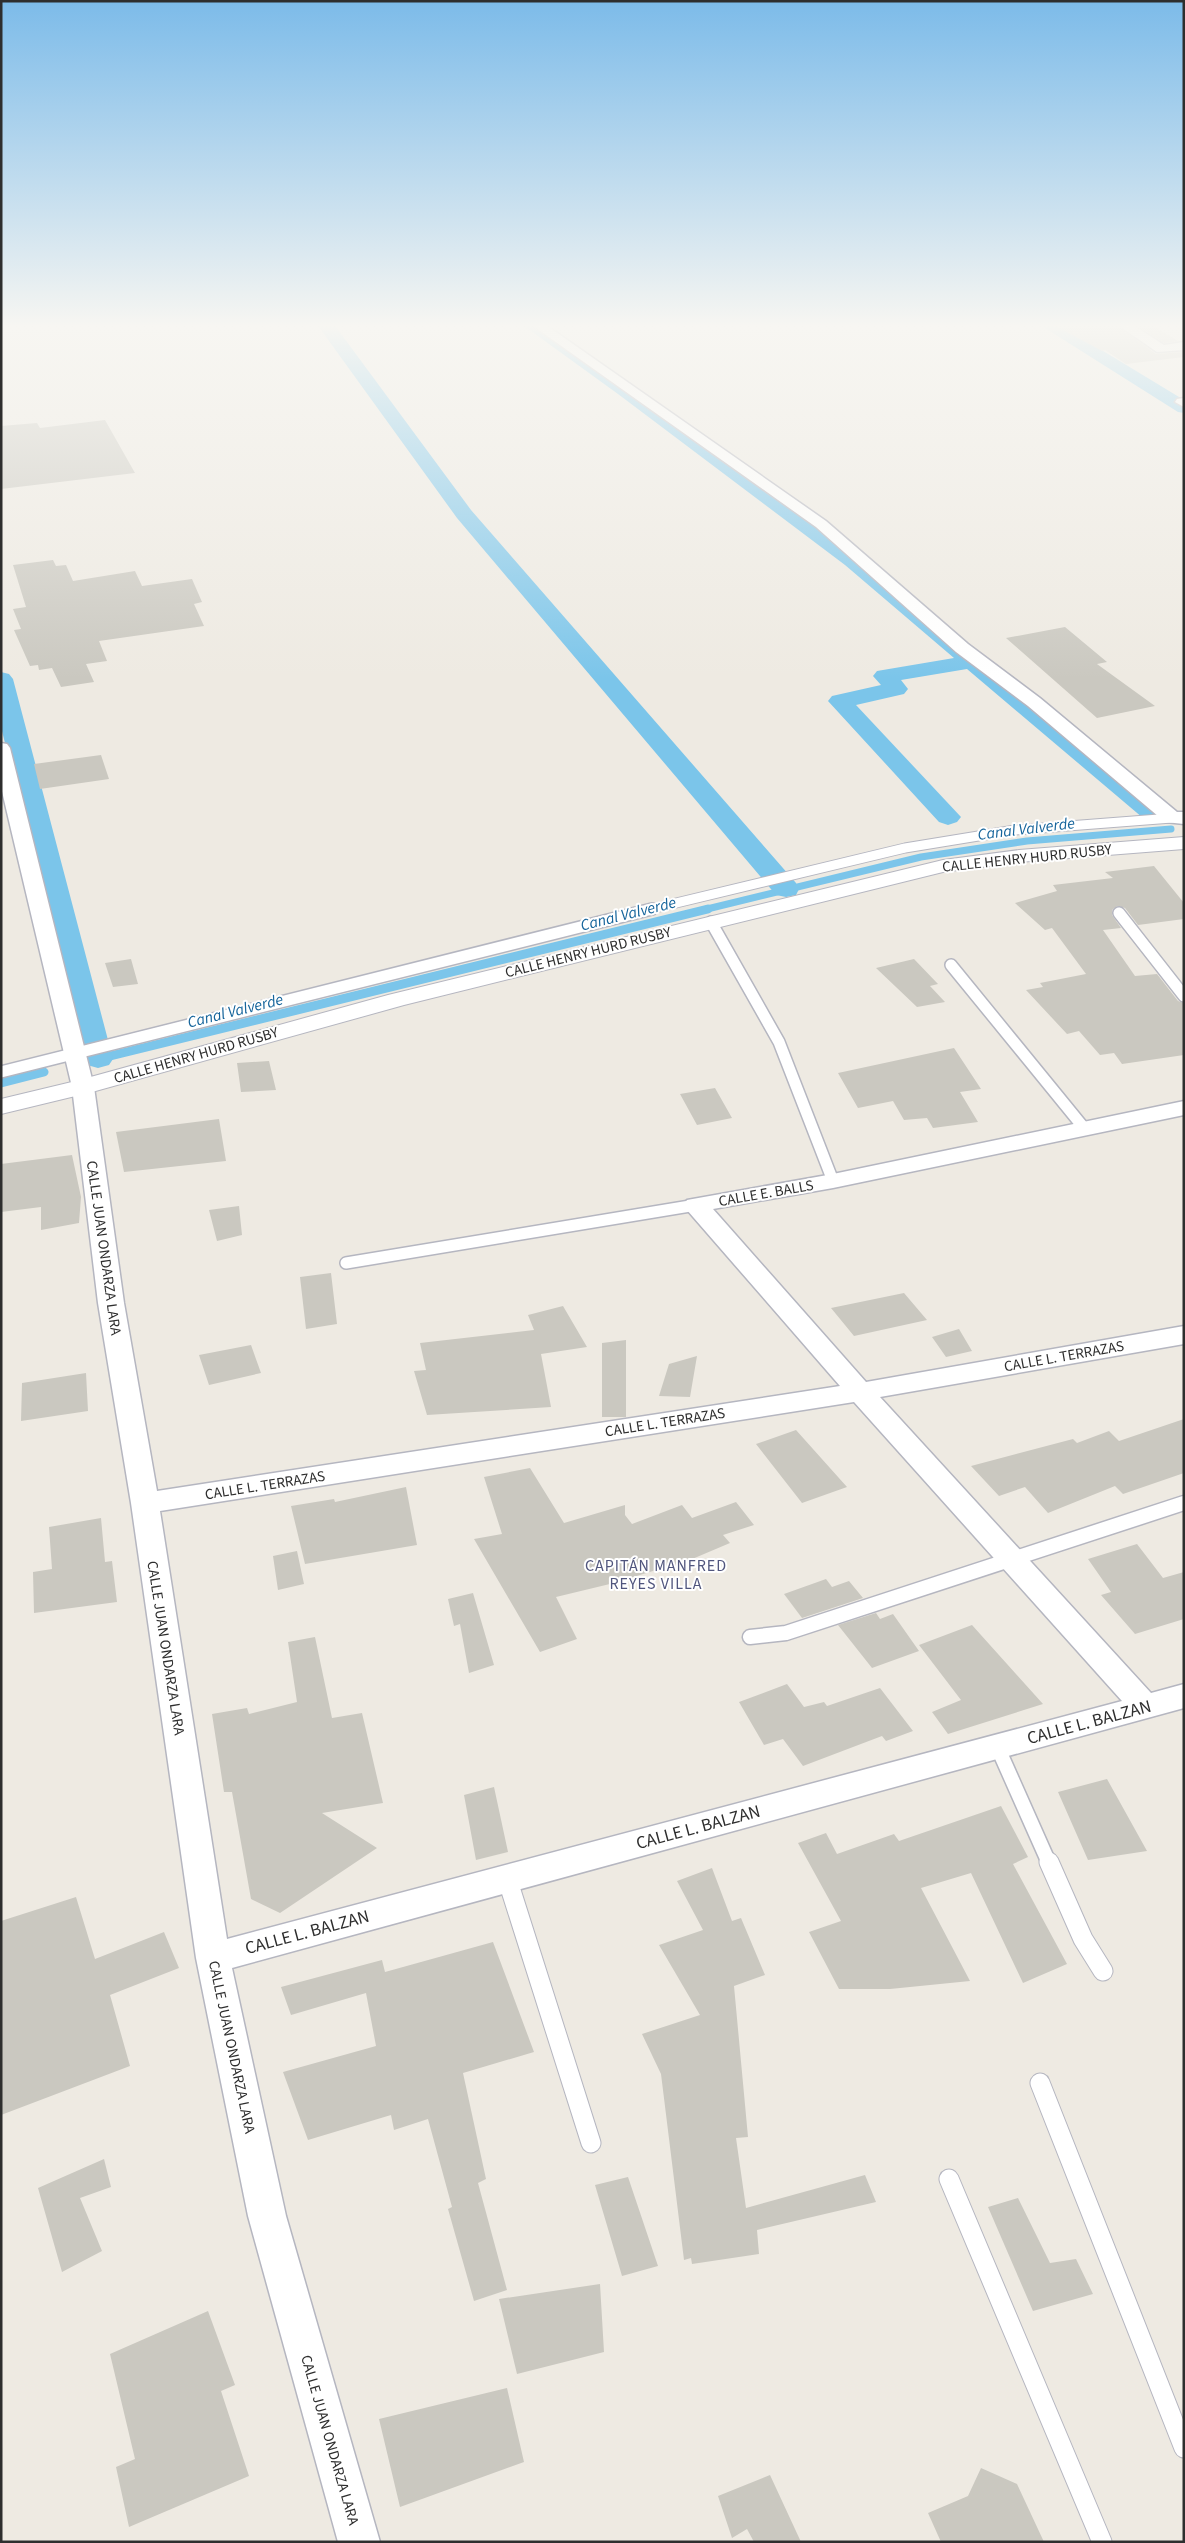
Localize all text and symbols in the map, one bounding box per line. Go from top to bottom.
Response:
water label: Canal Valverde [976,812,1076,846]
street label: CALLE HENRY HURD RUSBY [941,839,1114,878]
water label: Canal Valverde [578,891,679,936]
street label: CALLE HENRY HURD RUSBY [503,921,674,983]
water label: Canal Valverde [185,988,286,1033]
street label: CALLE HENRY HURD RUSBY [111,1022,282,1089]
street label: CALLE JUAN ONDARZA LARA [81,1159,126,1338]
street label: CALLE E. BALLS [717,1175,815,1212]
street label: CALLE L. TERRAZAS [1003,1336,1126,1377]
street label: CALLE L. TERRAZAS [604,1403,727,1442]
street label: CALLE L. TERRAZAS [204,1466,327,1505]
district label: CAPITÁN MANFRED REYES VILLA [585,1555,727,1595]
street label: CALLE JUAN ONDARZA LARA [141,1559,190,1738]
street label: CALLE L. BALZAN [1024,1694,1154,1751]
street label: CALLE L. BALZAN [633,1799,763,1856]
street label: CALLE L. BALZAN [242,1904,372,1961]
street label: CALLE JUAN ONDARZA LARA [203,1959,260,2136]
street label: CALLE JUAN ONDARZA LARA [295,2353,364,2529]

